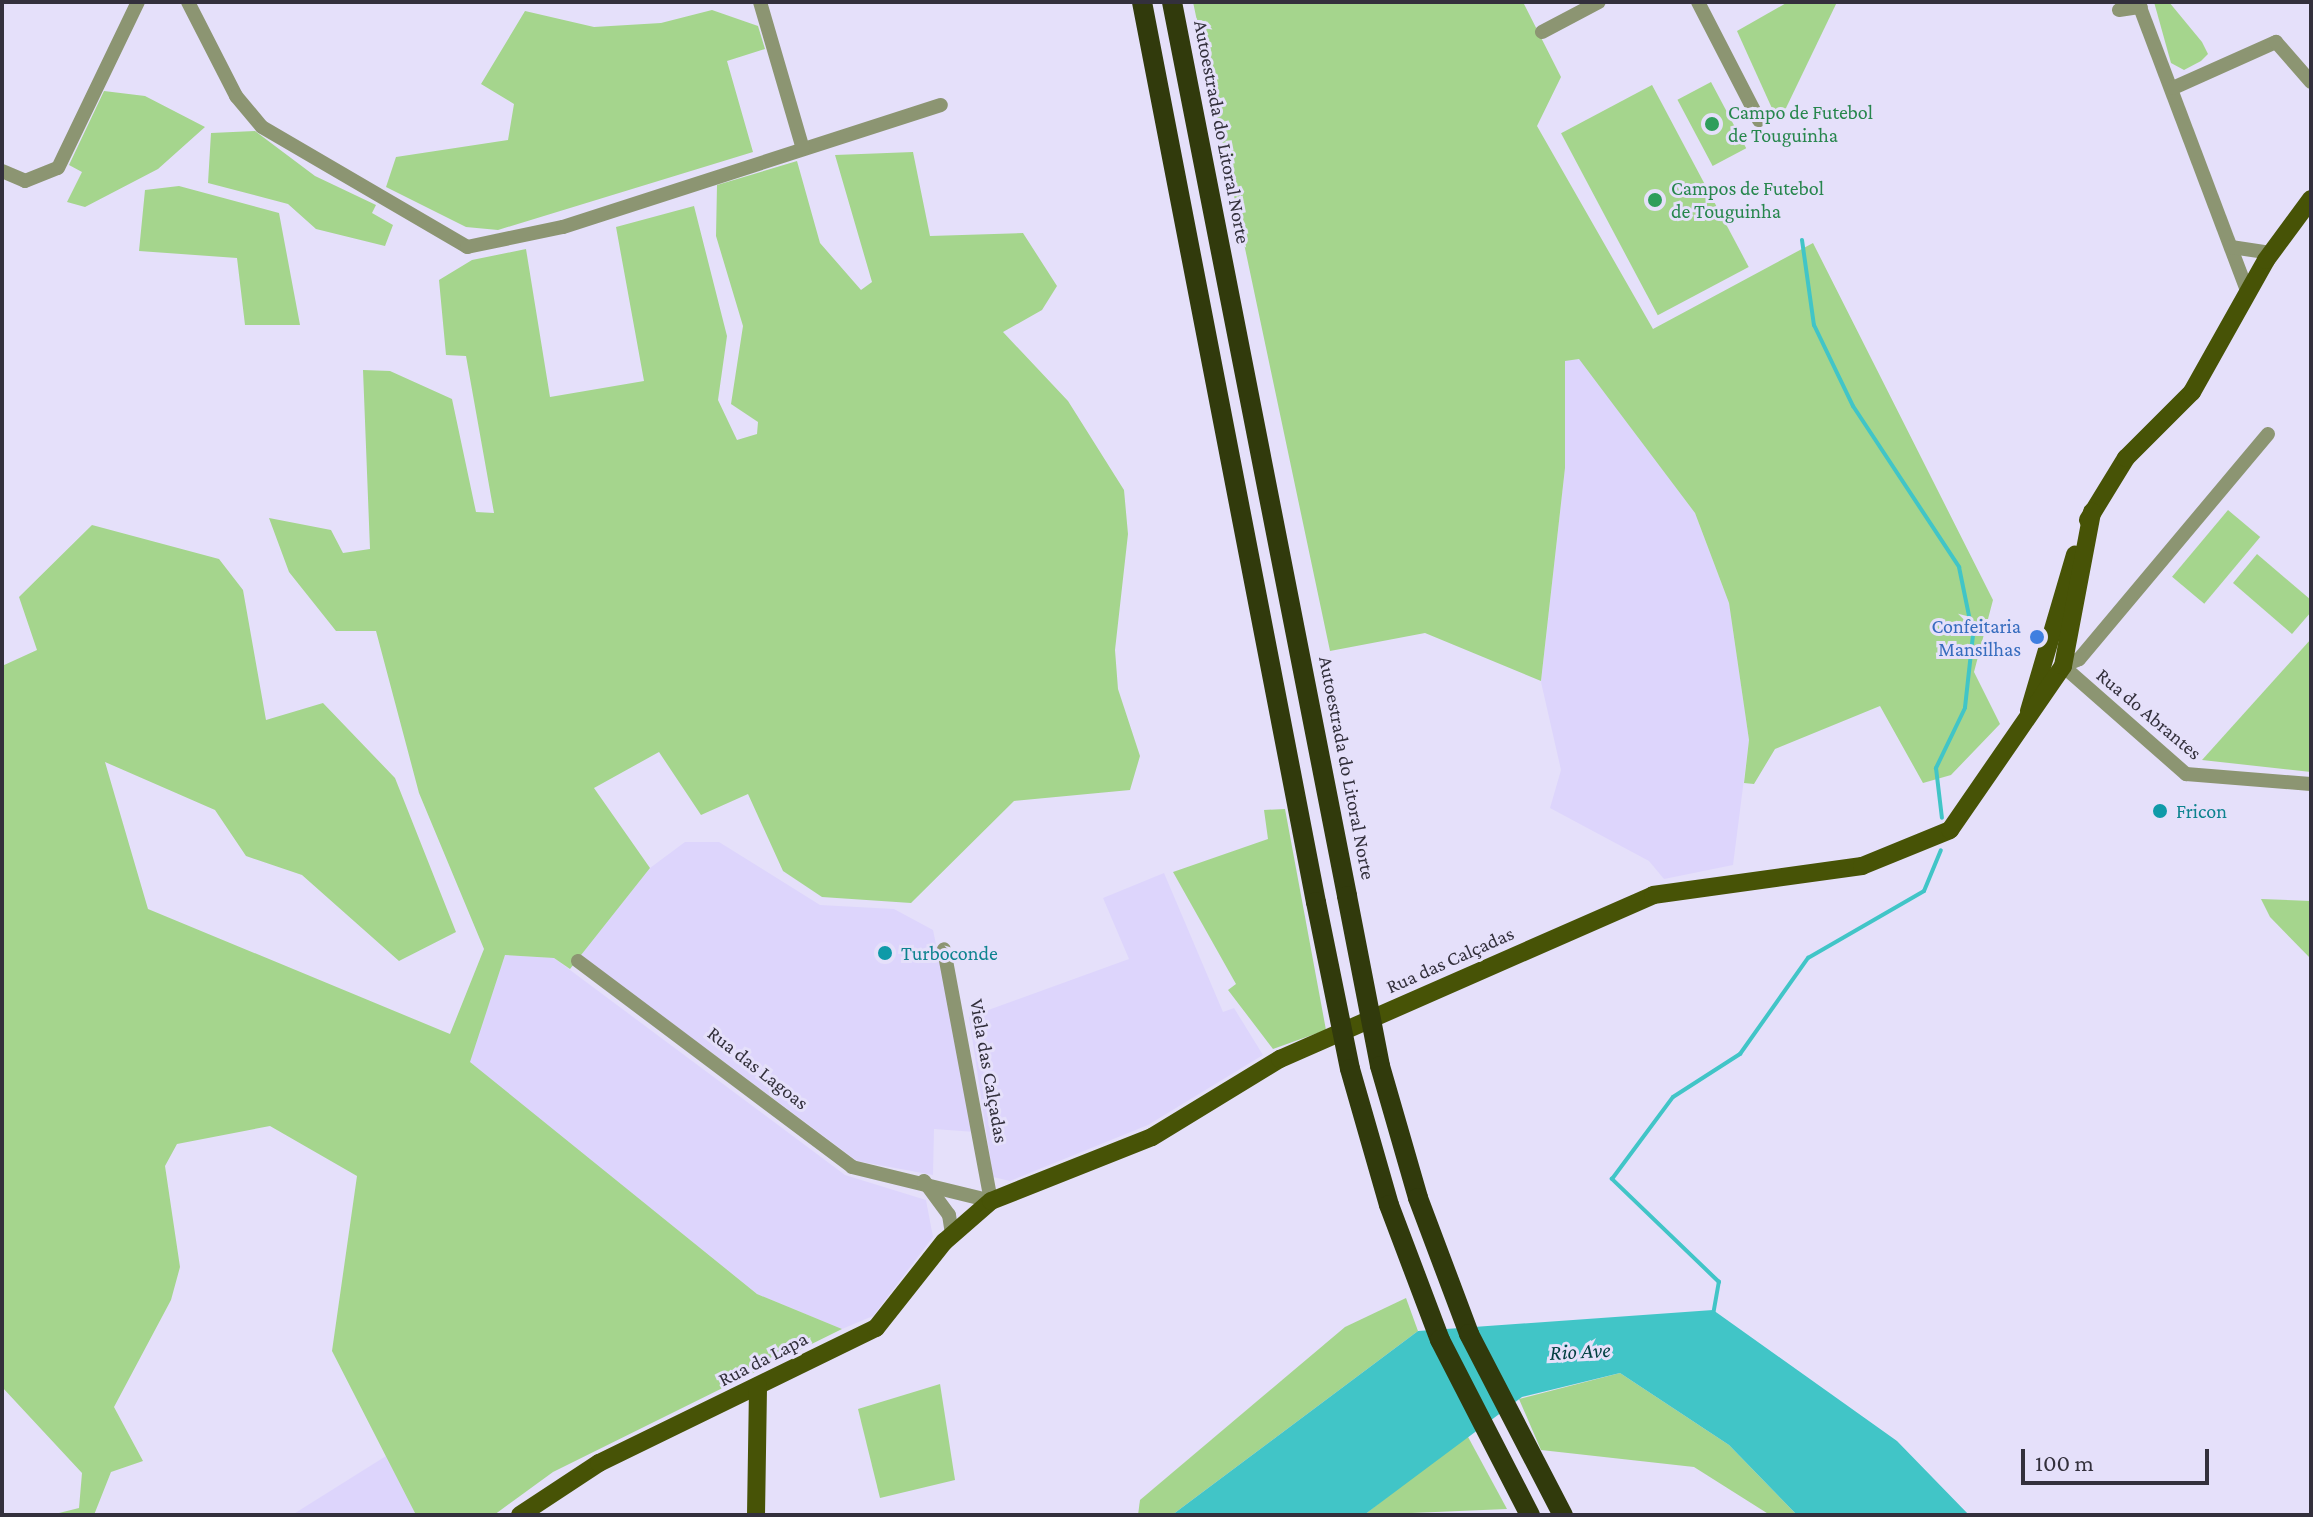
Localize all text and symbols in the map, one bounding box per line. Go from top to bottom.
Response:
street label: Autoestrada do Litoral Norte [1189,18,1255,246]
place label: Campo de Futebol de Touguinha [1728,100,1873,147]
marker: Campo de Futebol de Touguinha [1703,115,1721,133]
place label: Campos de Futebol de Touguinha [1671,176,1824,223]
marker: Campos de Futebol de Touguinha [1646,191,1664,209]
place label: Confeitaria Mansilhas [1931,614,2021,661]
marker: Confeitaria Mansilhas [2028,628,2046,646]
street label: Autoestrada do Litoral Norte [1314,654,1380,882]
street label: Rua do Abrantes [2091,663,2207,765]
place label: Fricon [2176,799,2227,823]
marker: Fricon [2151,802,2169,820]
street label: Rua das Calçadas [1382,921,1518,999]
place label: Turboconde [901,941,998,965]
marker: Turboconde [876,944,894,962]
street label: Viela das Calçadas [964,997,1014,1145]
street label: Rua das Lagoas [703,1021,813,1115]
street label: Rua da Lapa [714,1326,812,1392]
water label: Rio Ave [1549,1336,1611,1366]
scale bar [2025,1433,2213,1483]
text: 100 m [2035,1449,2094,1476]

